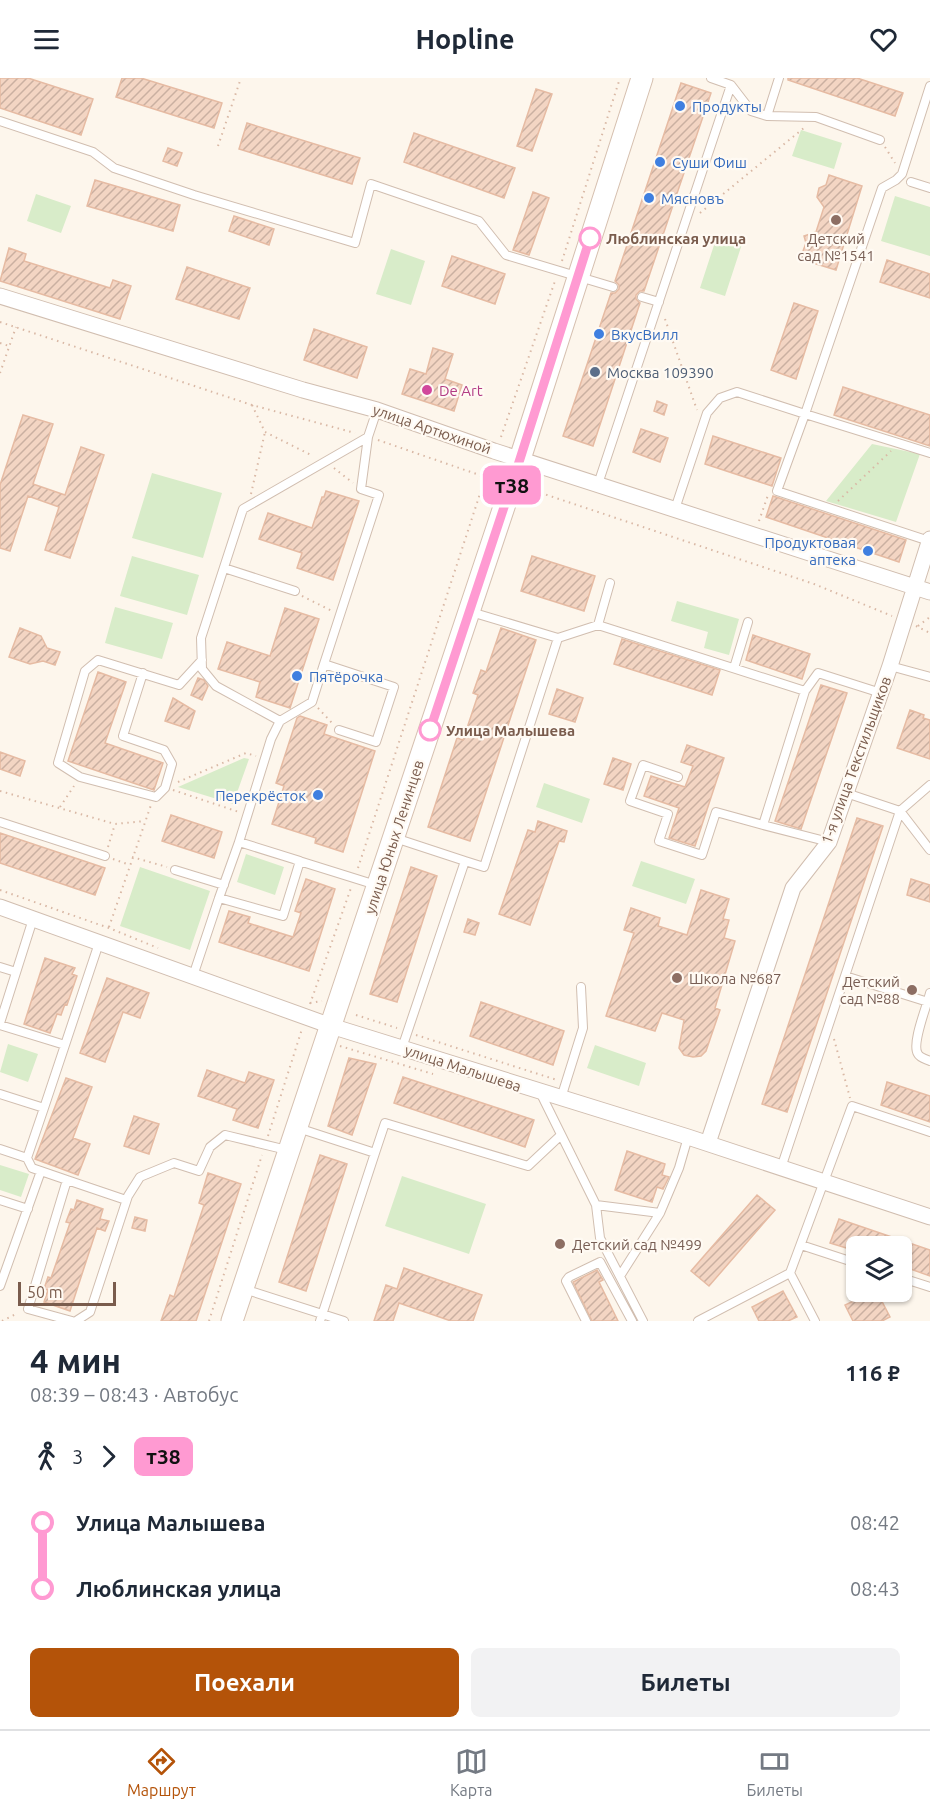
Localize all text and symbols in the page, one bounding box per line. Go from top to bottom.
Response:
icon: menu [30,23,63,56]
icon: heart [867,23,900,56]
text: Hopline [415,24,515,54]
place label: Продукты [692,98,762,115]
marker: Продукты [673,99,687,113]
place label: Суши Фиш [672,154,747,171]
marker: Суши Фиш [653,155,667,169]
place label: Мясновъ [661,190,724,207]
marker: Мясновъ [642,191,656,205]
marker: Детский сад №1541 [829,213,843,227]
marker: Люблинская улица [579,227,601,249]
place label: Люблинская улица [606,230,746,247]
place label: Детский сад №1541 [797,230,875,264]
place label: ВкусВилл [611,326,678,343]
marker: ВкусВилл [592,327,606,341]
place label: Москва 109390 [607,364,714,381]
marker: Москва 109390 [588,365,602,379]
place label: De Art [439,382,483,399]
marker: De Art [420,383,434,397]
street label: улица Артюхиной [370,401,494,457]
line badge: т38 [478,466,546,504]
text: т38 [495,473,529,497]
place label: Продуктовая аптека [764,534,856,568]
marker: Продуктовая аптека [861,544,875,558]
place label: Пятёрочка [309,668,383,685]
marker: Пятёрочка [290,669,304,683]
street label: 1-я улица Текстильщиков [818,674,894,846]
marker: Улица Малышева [419,719,441,741]
place label: Улица Малышева [446,722,575,739]
street label: улица Юных Ленинцев [361,758,427,916]
place label: Перекрёсток [215,787,306,804]
marker: Перекрёсток [311,788,325,802]
place label: Школа №687 [689,970,782,987]
marker: Школа №687 [670,971,684,985]
place label: Детский сад №88 [840,973,900,1007]
marker: Детский сад №88 [905,983,919,997]
street label: улица Малышева [403,1041,523,1095]
place label: Детский сад №499 [572,1236,702,1253]
map controls [846,1236,912,1302]
button: layers [846,1236,912,1302]
marker: Детский сад №499 [553,1237,567,1251]
scale bar [18,1279,116,1306]
text: 50 m [27,1283,63,1301]
text: 4 мин [30,1342,121,1379]
text: 116 ₽ [845,1360,900,1385]
text: 08:39 – 08:43 · Автобус [30,1383,239,1406]
icon: walk [30,1440,63,1473]
icon: forward [92,1440,125,1473]
text: т38 [146,1444,181,1468]
text: 3 [72,1445,83,1468]
text: Улица Малышева [76,1510,265,1535]
text: 08:42 [850,1511,900,1534]
text: Люблинская улица [76,1576,282,1601]
text: 08:43 [850,1577,900,1600]
button: Поехали [30,1648,459,1717]
button: Билеты [471,1648,900,1717]
tab: Маршрут [127,1745,196,1799]
tab: Карта [450,1745,493,1799]
tab: Билеты [746,1745,803,1799]

